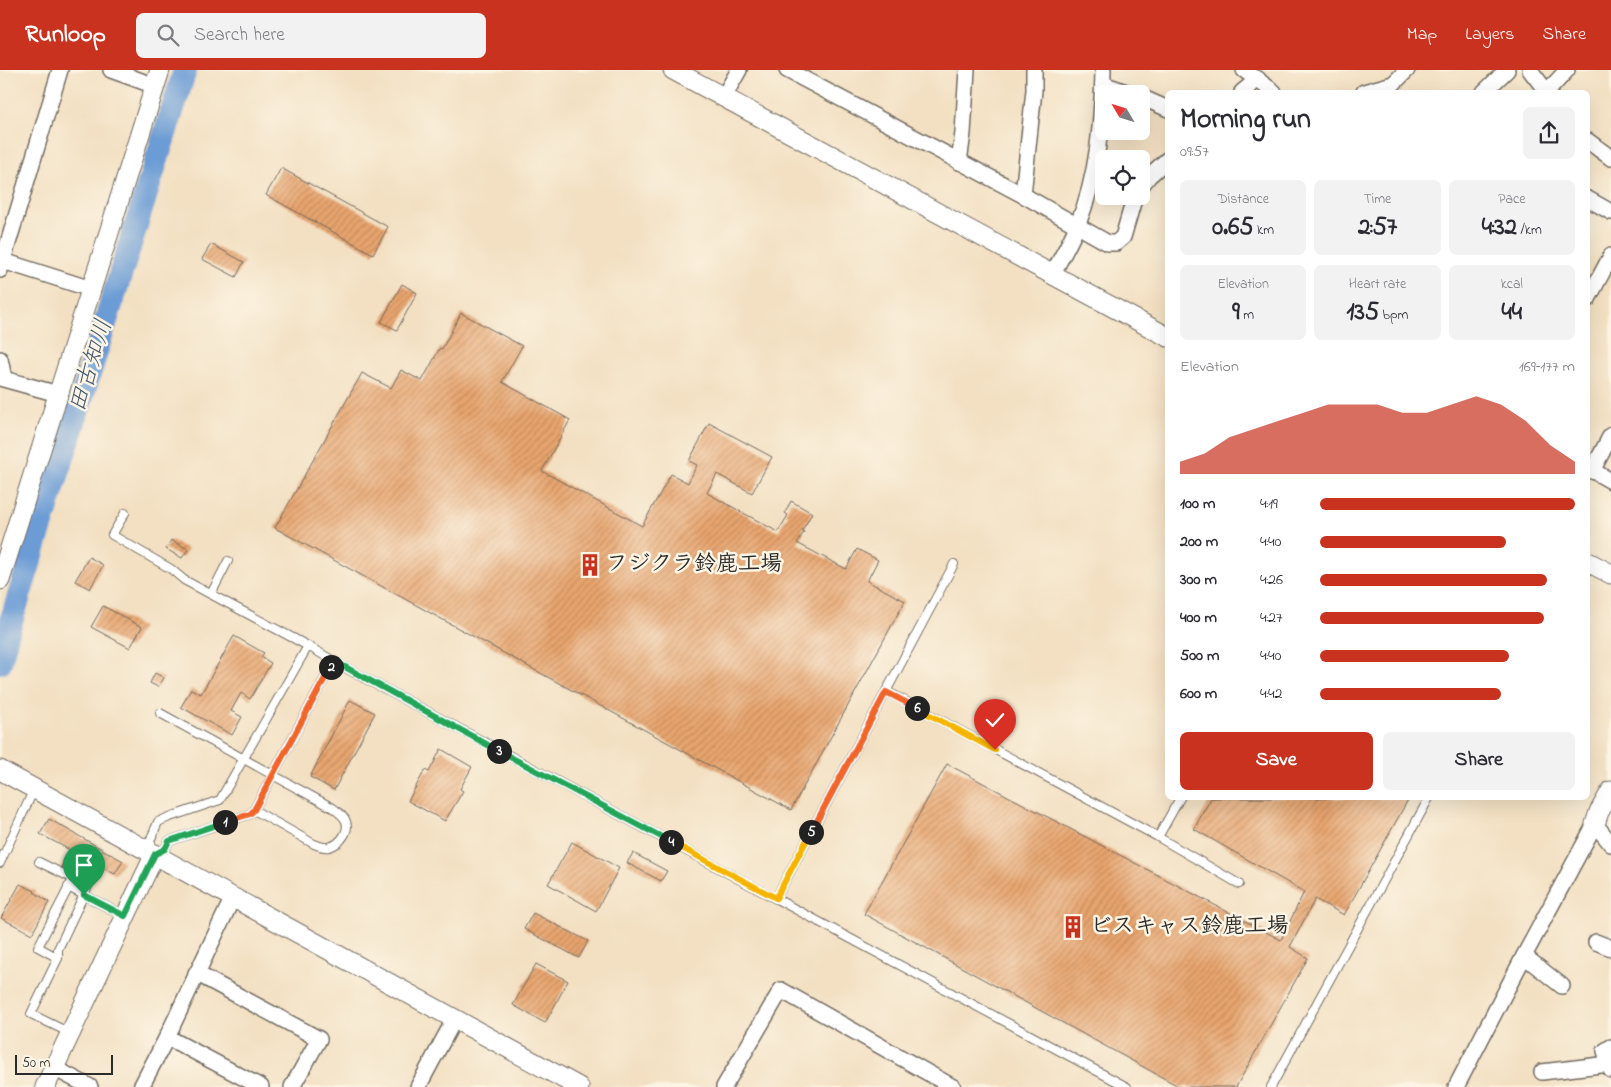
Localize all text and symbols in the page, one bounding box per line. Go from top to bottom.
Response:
search box [136,13,486,58]
text: Runloop [25,18,106,53]
icon: search [154,21,182,49]
text: Search here [194,22,285,49]
text: Map [1407,22,1437,48]
text: Layers [1465,22,1515,48]
text: Share [1543,22,1586,48]
north arrow [1095,85,1150,140]
map controls [1095,85,1150,205]
text: Morning run [1180,100,1311,141]
button: share [1523,107,1575,159]
text: 09:57 [1180,140,1209,164]
button: locate [1095,150,1150,205]
text: Distance [1217,189,1269,210]
text: Time [1364,189,1391,210]
text: Pace [1498,189,1525,210]
text: 0.65 [1212,210,1254,246]
text: 2:57 [1358,210,1397,246]
text: 4:32 [1482,210,1517,246]
text: km [1254,220,1274,241]
text: /km [1517,220,1542,241]
text: Elevation [1217,274,1269,295]
text: Heart rate [1349,274,1406,295]
text: kcal [1501,274,1523,295]
text: 9 [1232,295,1240,331]
text: 135 [1347,295,1379,331]
text: 44 [1502,295,1522,331]
text: m [1240,305,1254,326]
text: bpm [1379,305,1408,326]
water label: 田古知川 [61,315,123,417]
text: Elevation [1180,355,1239,379]
text: 169–177 m [1519,355,1575,379]
text: 100 m [1180,492,1215,516]
text: 4:19 [1260,492,1278,516]
text: 200 m [1180,530,1218,554]
text: 4:40 [1260,530,1281,554]
place label: フジクラ鈴鹿工場 [606,549,782,581]
building icon: フジクラ鈴鹿工場 [577,552,603,578]
text: 300 m [1180,568,1217,592]
text: 4:26 [1260,568,1283,592]
text: 400 m [1180,606,1217,630]
text: 4:27 [1260,606,1283,630]
text: 500 m [1180,644,1219,668]
text: 4:40 [1260,644,1281,668]
pin: 2 [318,654,344,680]
text: 2 [328,657,335,678]
text: 600 m [1180,682,1217,706]
text: 4:42 [1260,682,1283,706]
pin: 6 [904,696,930,720]
text: 6 [914,698,921,719]
pin [974,699,1016,750]
icon: check [981,706,1009,734]
button: Save [1180,732,1373,790]
button: Share [1383,732,1575,790]
pin: 3 [486,738,512,764]
text: 3 [497,741,502,762]
pin: 1 [212,810,238,834]
text: 1 [223,812,228,833]
pin: 5 [798,820,824,844]
text: 5 [807,822,816,843]
pin: 4 [658,830,684,854]
text: 4 [669,832,674,853]
pin [63,844,105,895]
icon: arrive [70,851,98,879]
place label: ビスキャス鈴鹿工場 [1090,911,1288,943]
building icon: ビスキャス鈴鹿工場 [1060,914,1086,940]
scale bar [15,1052,112,1075]
text: 50 m [22,1053,50,1074]

